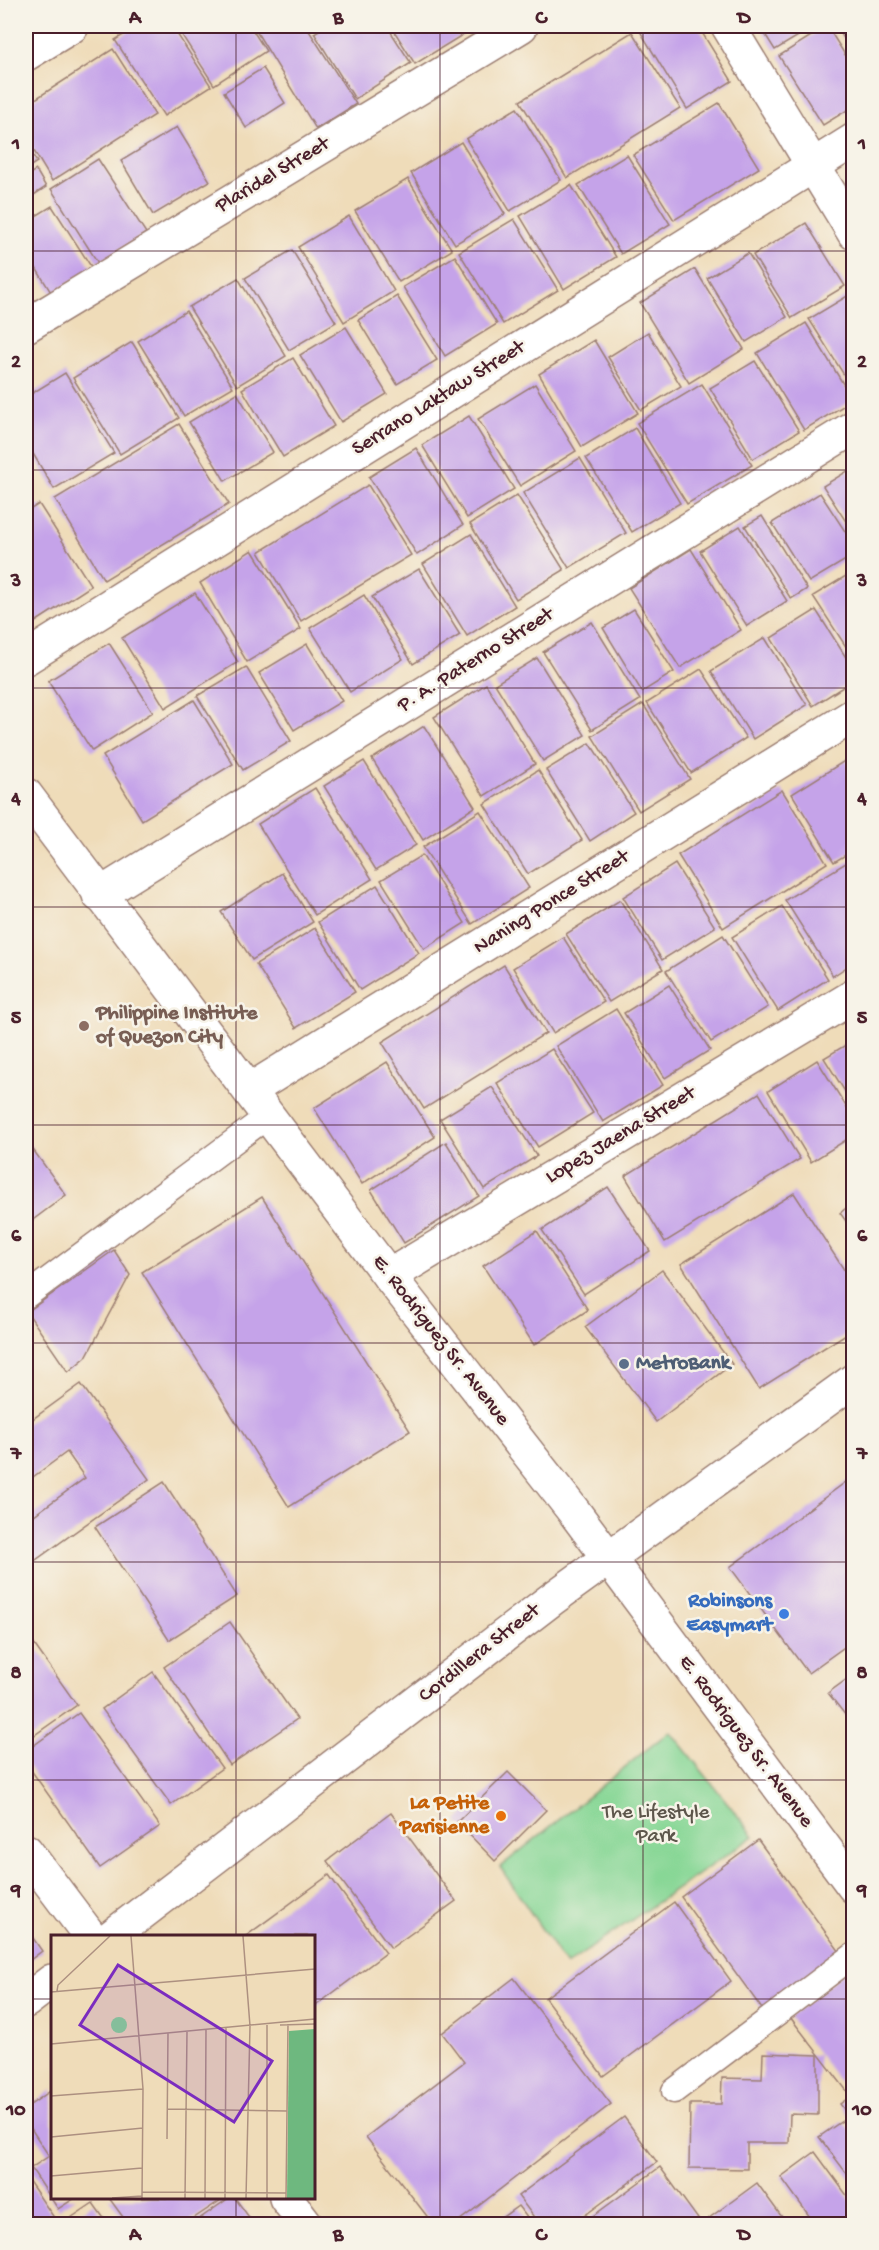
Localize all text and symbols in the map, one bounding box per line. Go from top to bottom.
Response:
text: A [128,8,143,31]
text: B [332,8,344,31]
text: C [535,8,549,31]
text: D [735,8,751,31]
street label: Plaridel Street [211,131,337,220]
text: 1 [11,134,20,157]
text: 1 [857,134,866,157]
street label: Serrano Laktaw Street [348,334,532,462]
text: 2 [11,352,21,375]
text: 2 [857,352,867,375]
text: 3 [10,571,21,594]
text: 3 [856,571,867,594]
street label: P. A. Paterno Street [393,602,561,720]
text: 4 [10,789,21,812]
text: 4 [856,789,867,812]
street label: Naning Ponce Street [470,844,636,961]
place label: Philippine Institute of Quezon City [95,1002,258,1051]
text: 5 [11,1008,22,1031]
text: 5 [857,1008,868,1031]
marker: Philippine Institute of Quezon City [77,1019,91,1033]
street label: Lopez Jaena Street [542,1080,702,1191]
text: 6 [11,1226,22,1249]
text: 6 [857,1226,868,1249]
street label: E. Rodriguez Sr. Avenue [366,1251,515,1432]
place label: MetroBank [636,1352,733,1377]
marker: MetroBank [617,1357,631,1371]
text: 7 [10,1444,23,1467]
text: 7 [856,1444,869,1467]
place label: Robinsons Easymart [687,1590,774,1639]
street label: Cordillera Street [414,1597,547,1709]
marker: Robinsons Easymart [777,1607,791,1621]
street label: E. Rodriguez Sr. Avenue [672,1651,819,1834]
text: 8 [11,1663,22,1686]
text: 8 [857,1663,868,1686]
place label: La Petite Parisienne [399,1792,490,1841]
park label: The Lifestyle Park [602,1801,711,1850]
marker: La Petite Parisienne [494,1809,508,1823]
text: 9 [10,1881,21,1904]
text: 9 [856,1881,867,1904]
inset map [51,1935,315,2199]
text: 10 [5,2100,26,2123]
text: 10 [851,2100,872,2123]
text: A [128,2225,143,2248]
text: B [332,2225,344,2248]
text: C [535,2225,549,2248]
text: D [735,2225,751,2248]

